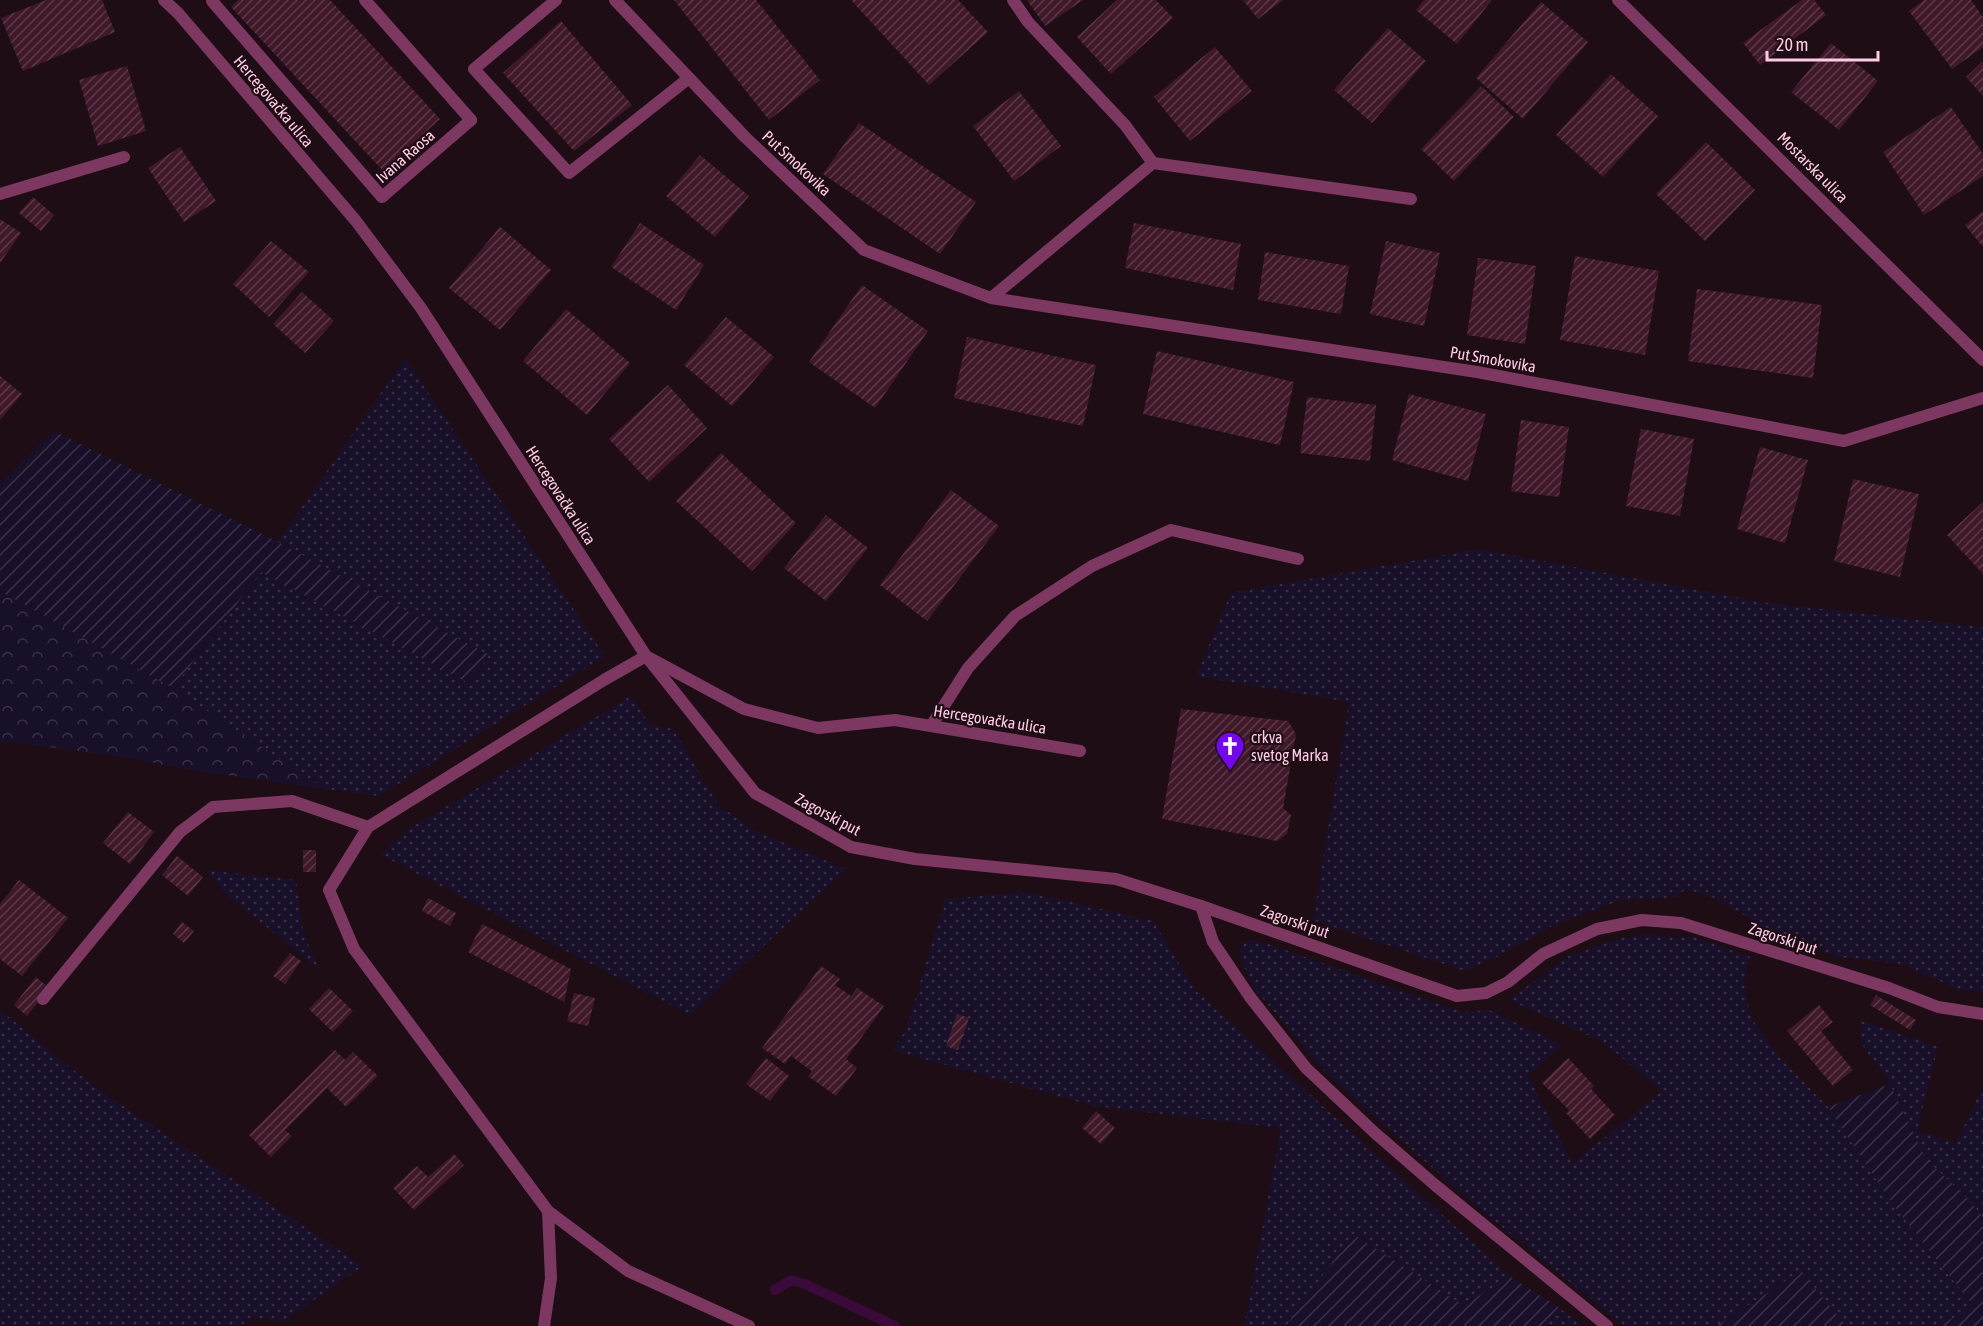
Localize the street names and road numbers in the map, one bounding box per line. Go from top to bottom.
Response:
street label: Hercegovačka ulica [230,52,317,151]
street label: Ivana Raosa [372,126,438,186]
street label: Put Smokovika [759,127,835,199]
street label: Mostarska ulica [1774,128,1852,206]
street label: Put Smokovika [1449,343,1537,375]
street label: Hercegovačka ulica [522,442,600,548]
street label: Hercegovačka ulica [932,701,1048,738]
street label: Zagorski put [792,789,864,840]
street label: Zagorski put [1258,901,1332,942]
street label: Zagorski put [1746,918,1820,959]

